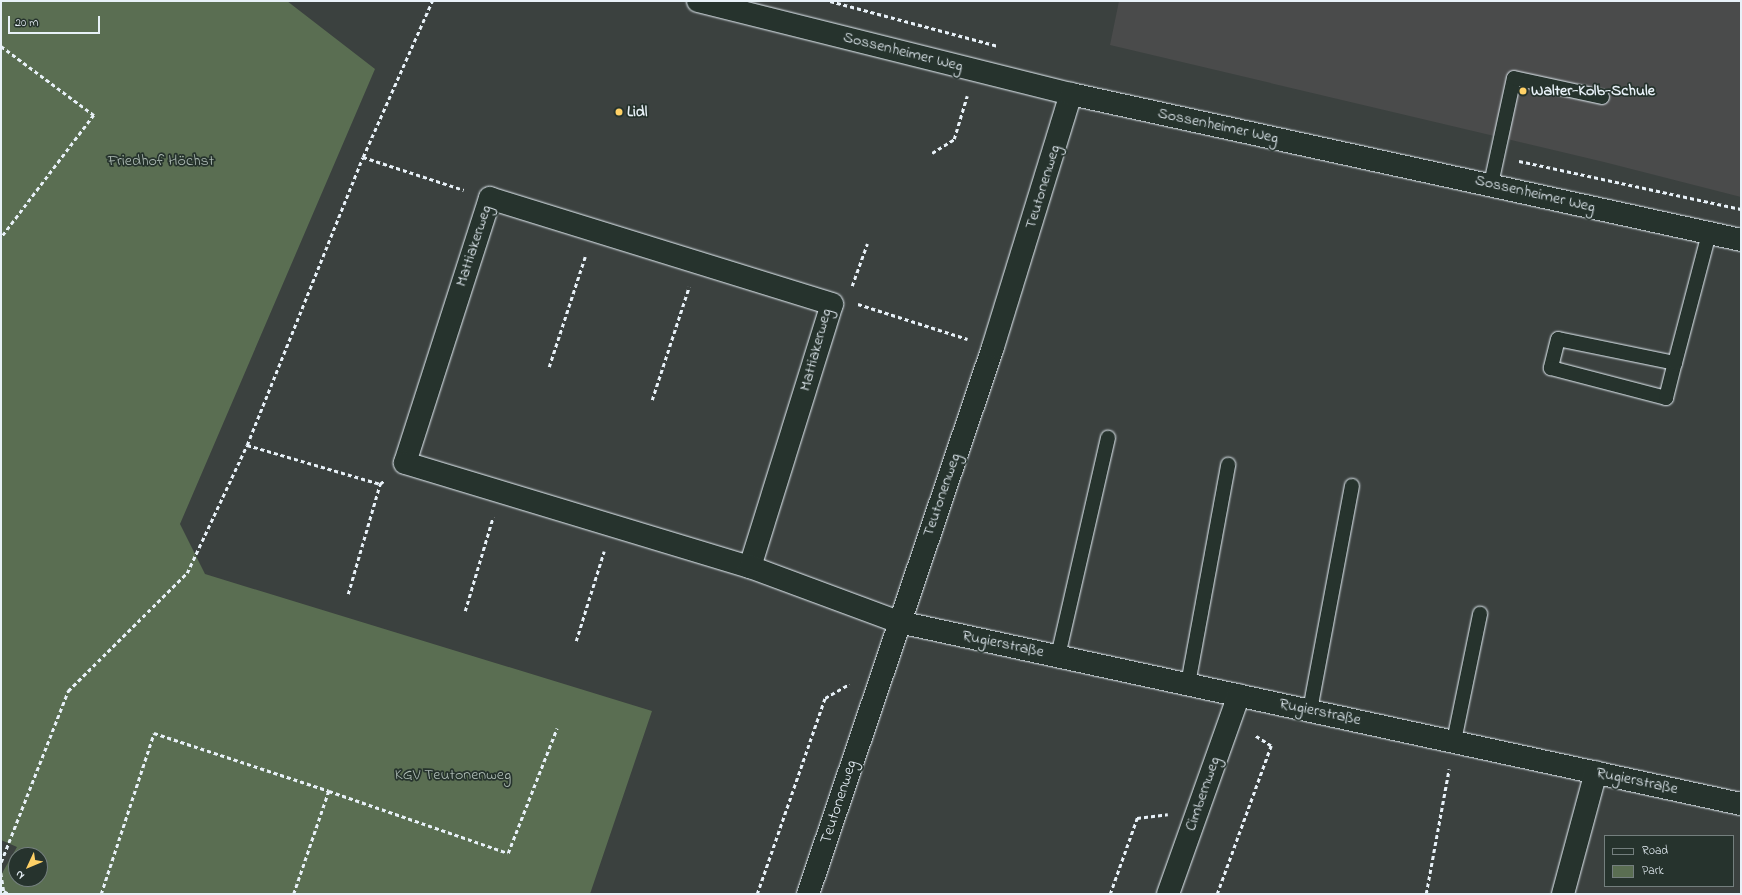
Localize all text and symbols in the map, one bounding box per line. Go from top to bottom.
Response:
scale bar [10,8,102,34]
text: 20 m [15,14,38,32]
street label: Sossenheimer Weg [841,28,965,76]
place label: Walter-Kolb-Schule [1531,81,1655,101]
marker: Walter-Kolb-Schule [1518,86,1528,96]
place label: Lidl [627,102,647,122]
street label: Sossenheimer Weg [1156,104,1280,148]
marker: Lidl [614,107,624,117]
street label: Teutonenweg [1021,143,1065,231]
park label: Friedhof Höchst [108,151,214,171]
street label: Sossenheimer Weg [1473,171,1597,217]
street label: Mattiakerweg [452,203,496,289]
street label: Mattiakerweg [796,307,836,393]
street label: Teutonenweg [919,451,965,539]
street label: Rugierstraße [961,626,1045,662]
street label: Rugierstraße [1278,694,1362,730]
street label: Cimbernweg [1181,754,1225,834]
street label: Teutonenweg [816,758,862,846]
street label: Rugierstraße [1595,763,1679,799]
park label: KGV Teutonenweg [395,765,511,785]
legend [1604,835,1734,887]
text: Road [1642,842,1668,860]
north arrow [8,847,48,887]
text: Park [1642,862,1664,880]
text: N [12,866,28,883]

